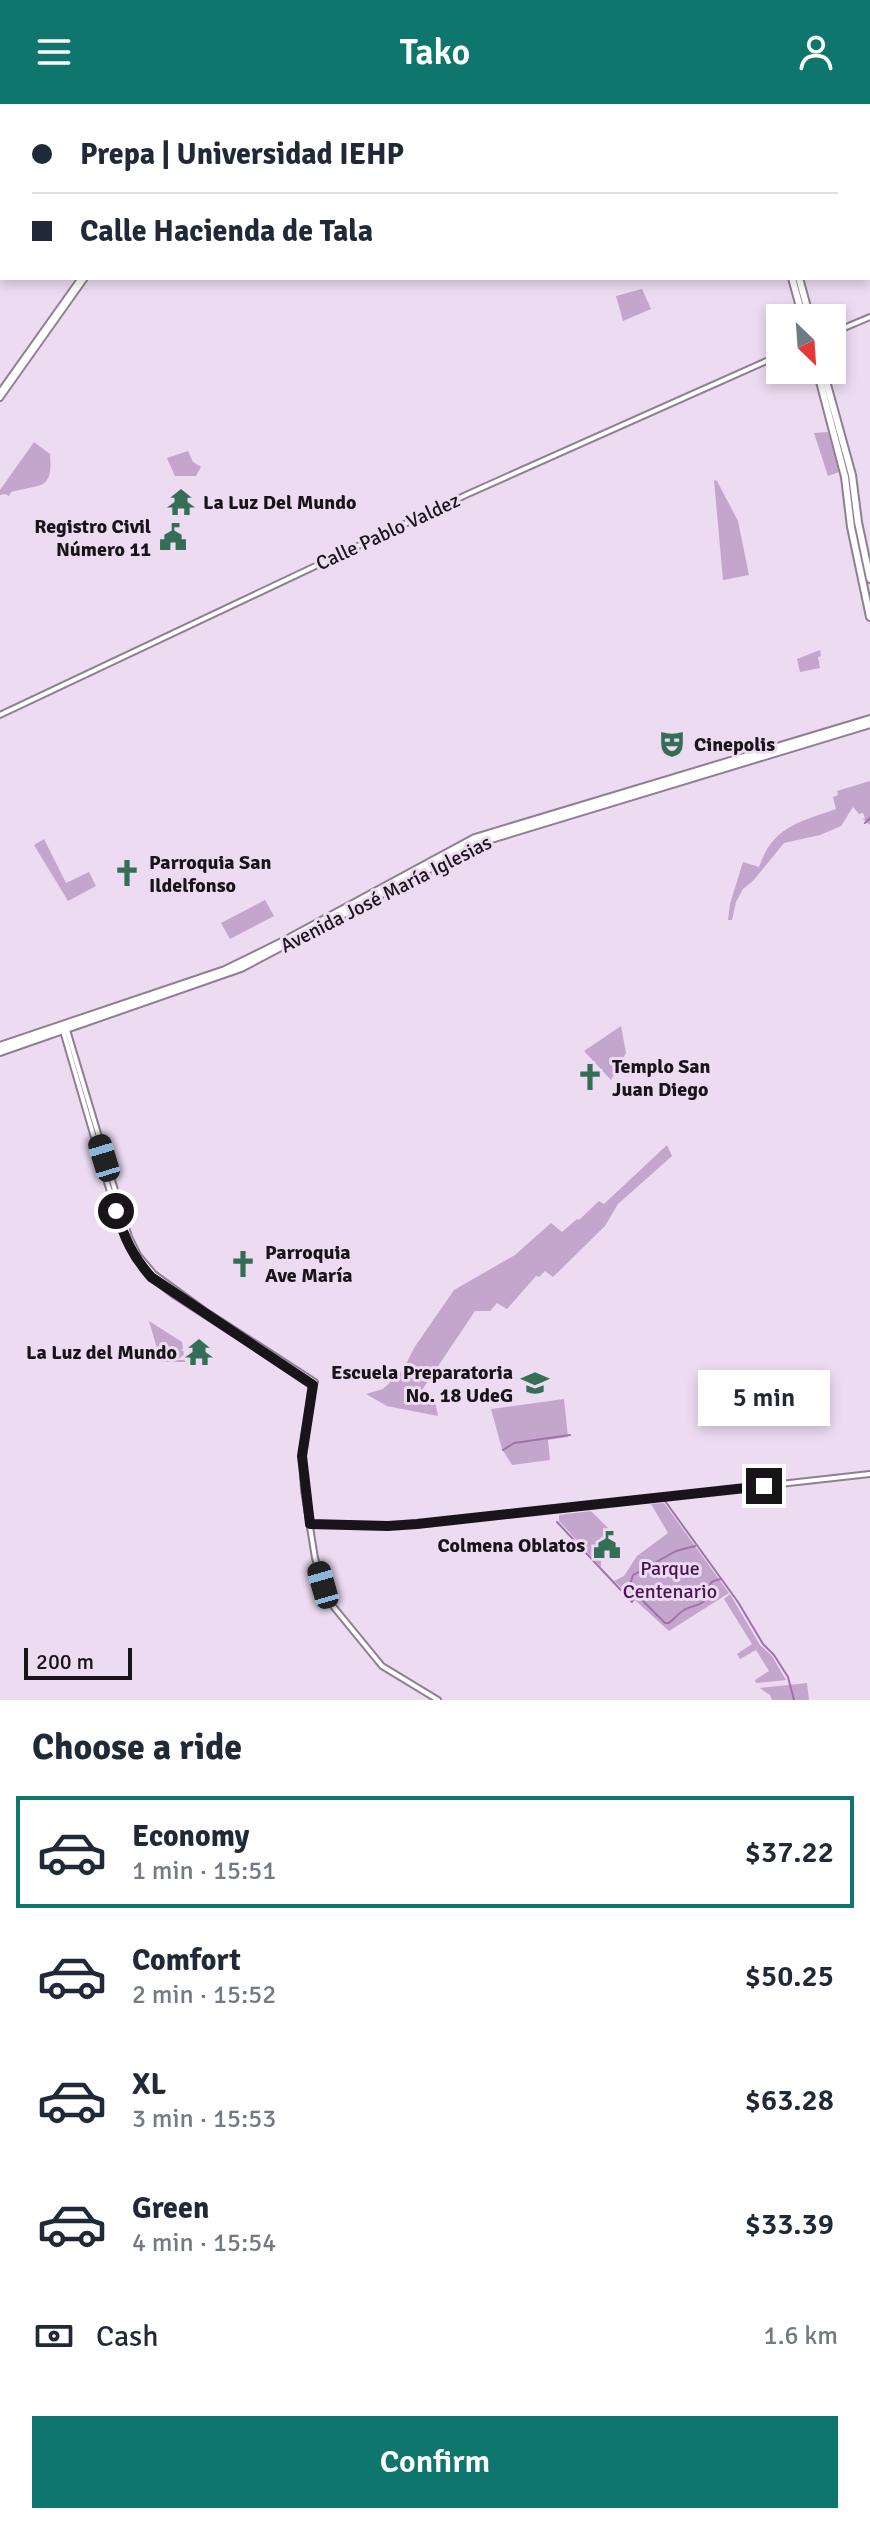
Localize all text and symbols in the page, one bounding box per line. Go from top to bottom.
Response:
icon: menu [32,30,76,74]
text: Tako [400,30,470,75]
icon: person [794,30,838,74]
text: Prepa | Universidad IEHP [80,136,404,173]
text: Calle Hacienda de Tala [80,213,373,250]
north arrow [766,304,846,384]
map controls [766,304,846,384]
temple icon: La Luz Del Mundo [166,487,196,517]
street label: Calle Pablo Valdez [312,488,464,576]
place label: La Luz Del Mundo [203,490,356,515]
place label: Registro Civil Número 11 [34,514,151,562]
public building icon: Registro Civil Número 11 [158,522,188,552]
theatre icon: Cinepolis [657,729,687,759]
place label: Cinepolis [694,732,775,757]
street label: Avenida José María Iglesias [276,830,496,958]
place label: Parroquia San Ildelfonso [149,850,271,898]
church icon: Parroquia San Ildelfonso [112,858,142,888]
place label: Templo San Juan Diego [612,1054,711,1102]
church icon: Templo San Juan Diego [575,1062,605,1092]
car [86,1132,122,1184]
route start [98,1193,134,1229]
place label: Parroquia Ave María [265,1240,353,1288]
church icon: Parroquia Ave María [228,1249,258,1279]
temple icon: La Luz del Mundo [184,1337,214,1367]
place label: La Luz del Mundo [26,1340,177,1365]
place label: Escuela Preparatoria No. 18 UdeG [331,1360,513,1408]
school or university icon: Escuela Preparatoria No. 18 UdeG [520,1368,550,1398]
callout: 5 min [698,1370,830,1426]
text: 5 min [733,1382,795,1414]
route end [746,1468,782,1504]
public building icon: Colmena Oblatos [592,1530,622,1560]
place label: Colmena Oblatos [437,1533,585,1558]
park label: Parque Centenario [623,1556,717,1604]
car [305,1559,341,1611]
scale bar [24,1644,132,1680]
text: 200 m [36,1648,94,1675]
text: Choose a ride [32,1725,242,1770]
icon: car [36,1816,108,1888]
text: Economy [132,1818,249,1855]
text: $37.22 [745,1834,834,1871]
text: 1 min · 15:51 [132,1855,276,1887]
icon: car [36,1940,108,2012]
text: Comfort [132,1942,241,1979]
text: $50.25 [745,1958,834,1995]
text: 2 min · 15:52 [132,1979,276,2011]
icon: car [36,2064,108,2136]
text: XL [132,2066,166,2103]
text: $63.28 [745,2082,834,2119]
text: 3 min · 15:53 [132,2103,276,2135]
icon: car [36,2188,108,2260]
text: Green [132,2190,209,2227]
text: $33.39 [745,2206,834,2243]
text: 4 min · 15:54 [132,2227,276,2259]
icon: cash [32,2314,76,2358]
text: Cash [96,2318,159,2355]
text: 1.6 km [764,2320,838,2352]
button: Confirm [32,2416,838,2508]

